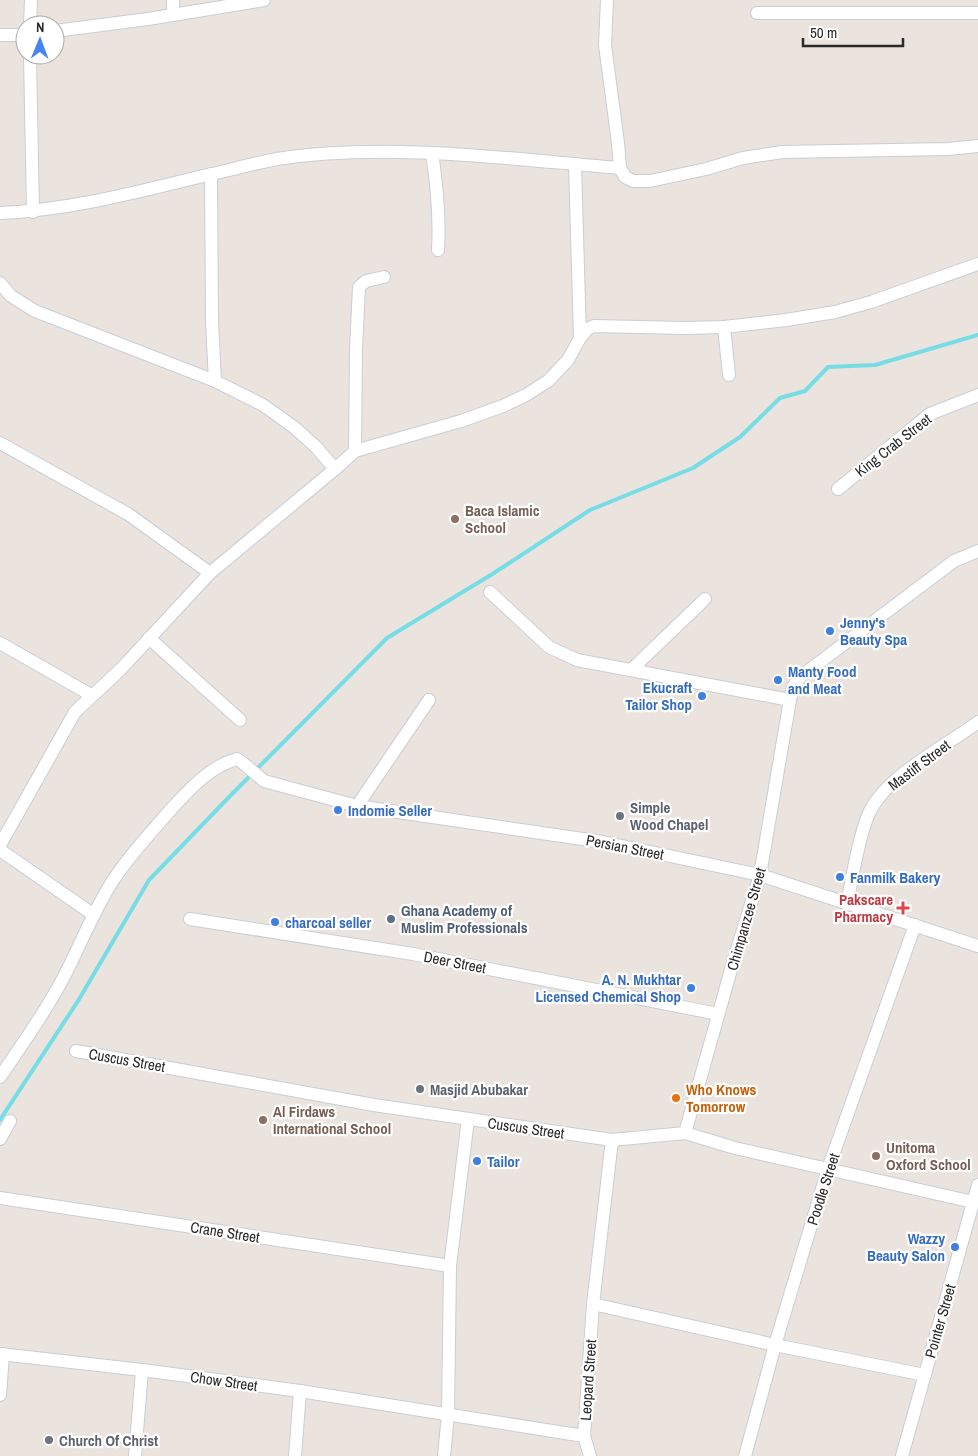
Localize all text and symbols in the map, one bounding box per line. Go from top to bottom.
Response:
north arrow [15,15,65,65]
scale bar [803,15,903,47]
text: N [36,18,45,36]
text: 50 m [810,22,837,43]
street label: King Crab Street [850,408,936,481]
place label: Baca Islamic School [465,500,540,538]
marker: Baca Islamic School [449,513,461,525]
place label: Jenny's Beauty Spa [840,612,907,650]
marker: Jenny's Beauty Spa [824,625,836,637]
place label: Manty Food and Meat [788,661,856,699]
marker: Manty Food and Meat [772,674,784,686]
place label: Ekucraft Tailor Shop [625,677,692,715]
marker: Ekucraft Tailor Shop [696,690,708,702]
street label: Mastiff Street [884,734,955,795]
place label: Simple Wood Chapel [630,797,708,835]
place label: Indomie Seller [348,800,432,821]
marker: Indomie Seller [332,804,344,816]
marker: Simple Wood Chapel [614,810,626,822]
street label: Persian Street [584,829,666,865]
street label: Chimpanzee Street [721,865,771,973]
place label: Fanmilk Bakery [850,867,940,888]
marker: Fanmilk Bakery [834,871,846,883]
place label: Pakscare Pharmacy [834,889,893,927]
place label: Ghana Academy of Muslim Professionals [401,900,528,938]
marker: Pakscare Pharmacy [897,902,909,914]
place label: charcoal seller [285,912,371,933]
marker: Ghana Academy of Muslim Professionals [385,913,397,925]
marker: charcoal seller [269,916,281,928]
street label: Deer Street [422,946,488,978]
place label: A. N. Mukhtar Licensed Chemical Shop [535,969,681,1007]
marker: A. N. Mukhtar Licensed Chemical Shop [685,982,697,994]
street label: Cuscus Street [87,1043,167,1077]
place label: Masjid Abubakar [430,1079,528,1100]
place label: Who Knows Tomorrow [686,1079,757,1117]
marker: Masjid Abubakar [414,1083,426,1095]
marker: Who Knows Tomorrow [670,1092,682,1104]
place label: Al Firdaws International School [273,1101,391,1139]
street label: Cuscus Street [486,1112,566,1144]
marker: Al Firdaws International School [257,1114,269,1126]
place label: Unitoma Oxford School [886,1137,971,1175]
street label: Poodle Street [801,1150,845,1228]
marker: Unitoma Oxford School [870,1150,882,1162]
place label: Tailor [487,1151,520,1172]
marker: Tailor [471,1155,483,1167]
street label: Crane Street [189,1216,262,1248]
place label: Wazzy Beauty Salon [867,1228,945,1266]
marker: Wazzy Beauty Salon [949,1241,961,1253]
street label: Pointer Street [919,1281,961,1360]
street label: Leopard Street [575,1338,601,1421]
street label: Chow Street [189,1366,260,1396]
place label: Church Of Christ [59,1430,158,1451]
marker: Church Of Christ [43,1434,55,1446]

